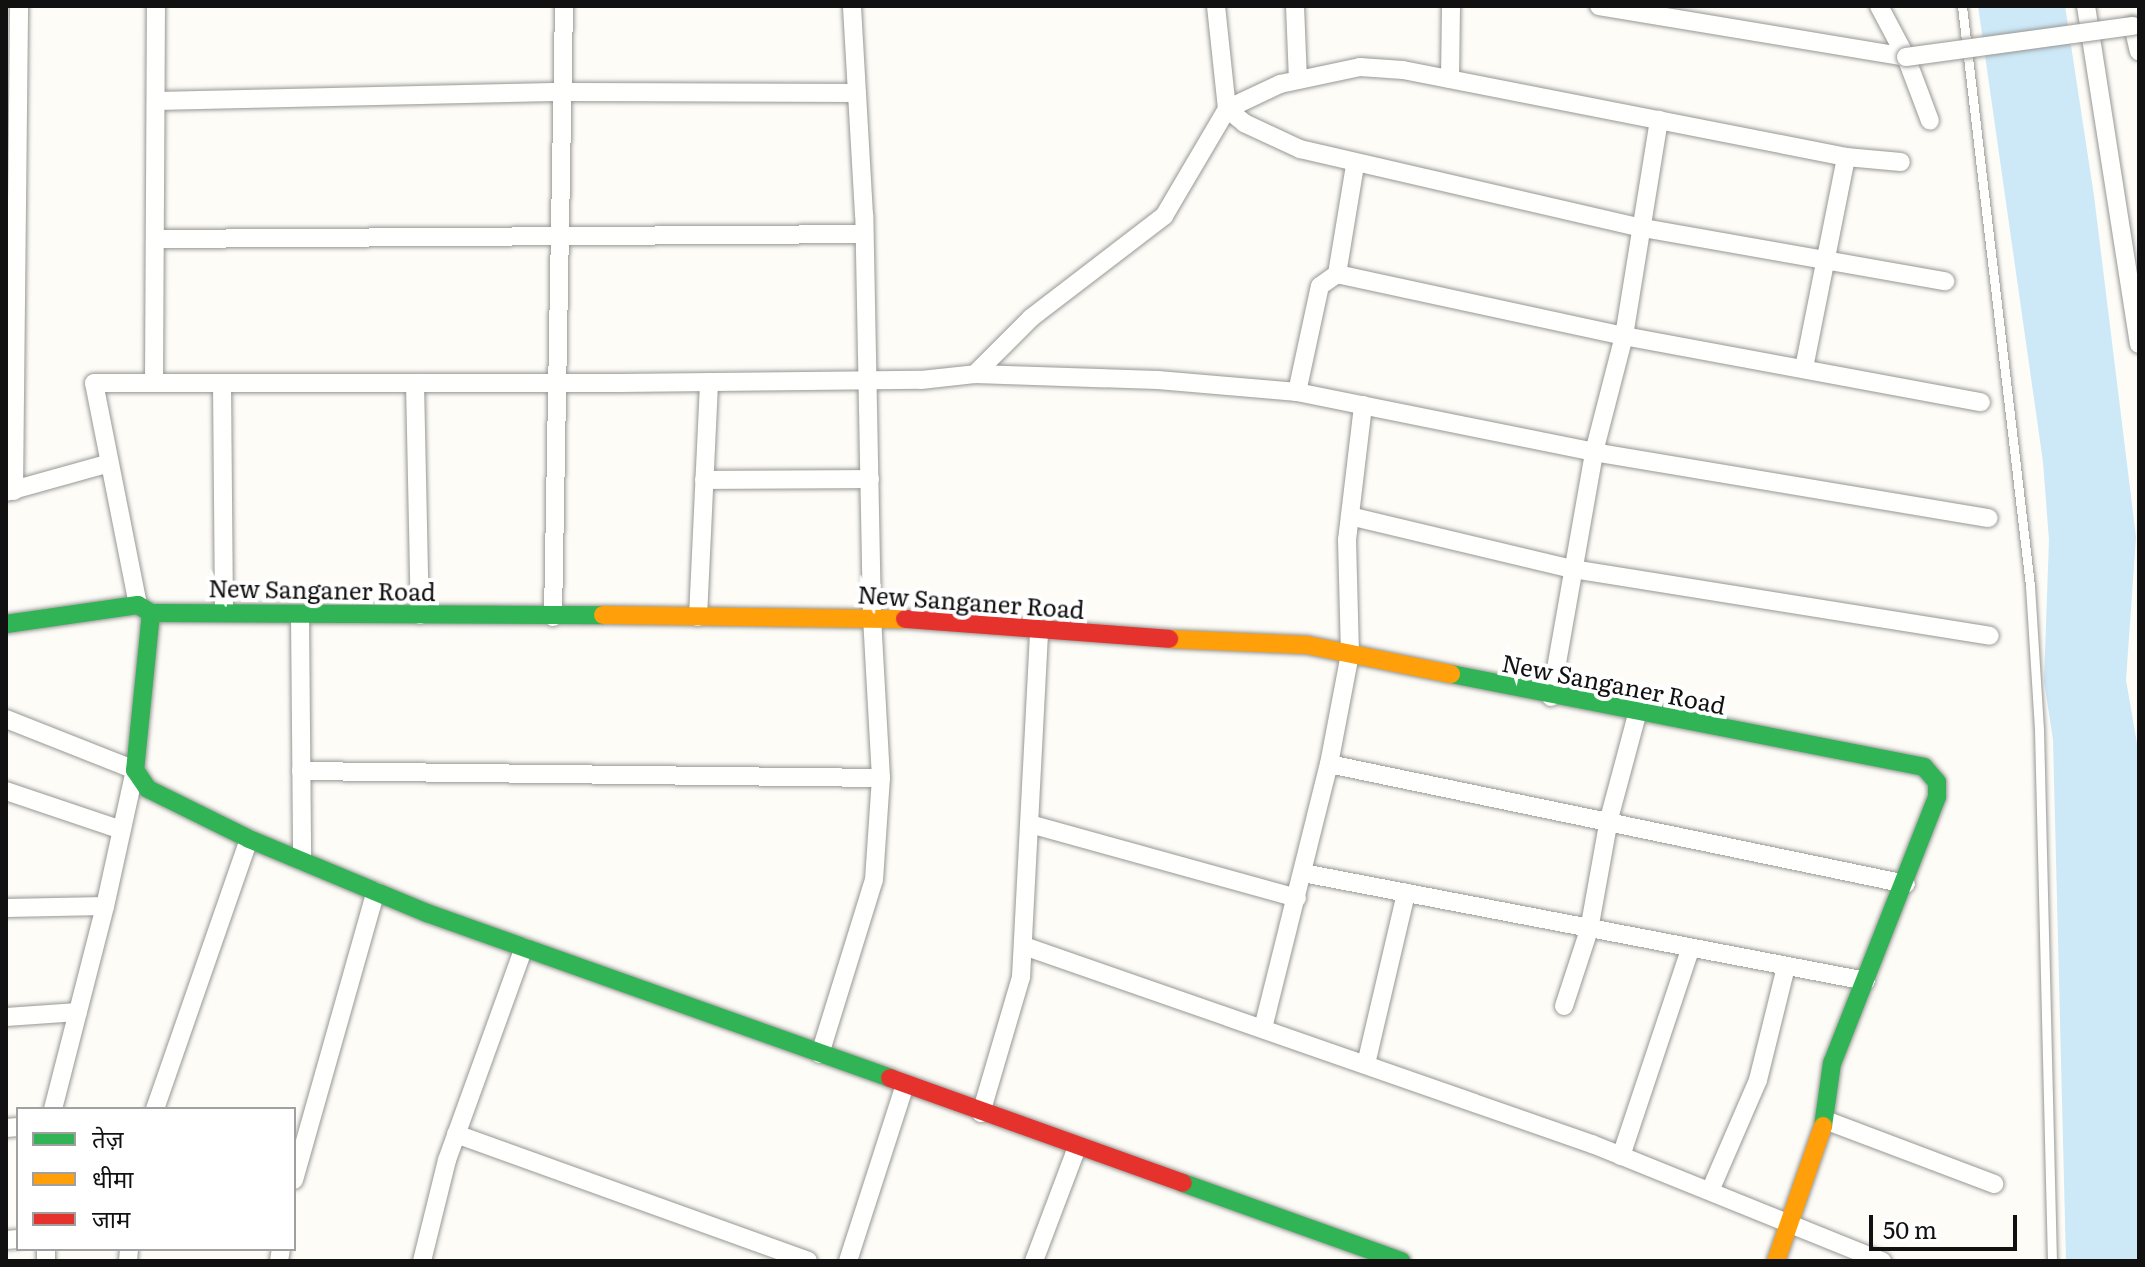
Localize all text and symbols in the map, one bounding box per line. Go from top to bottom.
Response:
street label: New Sanganer Road [208,573,436,605]
street label: New Sanganer Road [857,579,1085,623]
street label: New Sanganer Road [1500,647,1728,719]
legend [16,1107,296,1251]
text: तेज़ [92,1120,124,1155]
text: धीमा [92,1160,134,1195]
scale bar [1873,1199,2021,1249]
text: जाम [92,1200,130,1235]
text: 50 m [1883,1211,1937,1246]

